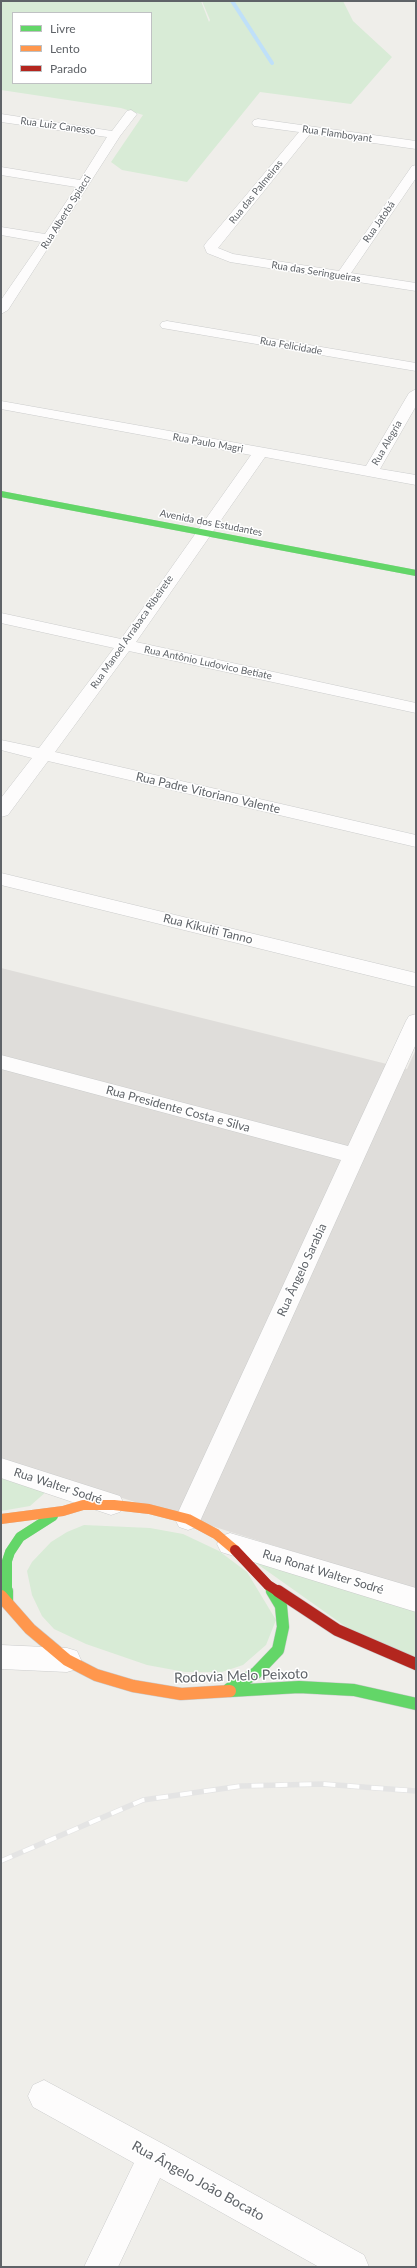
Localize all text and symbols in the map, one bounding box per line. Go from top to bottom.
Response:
legend [12,12,152,84]
text: Livre [50,21,76,36]
text: Lento [50,41,80,56]
text: Parado [50,61,87,76]
street label: Rua Luiz Canesso [20,115,96,137]
street label: Rua Flamboyant [301,123,373,145]
street label: Rua das Palmeiras [227,158,285,226]
street label: Rua Alberto Spiacci [38,173,94,251]
street label: Rua Jatobá [360,199,398,245]
street label: Rua das Seringueiras [270,259,362,285]
street label: Rua Felicidade [259,335,323,357]
street label: Rua Alegria [369,418,405,468]
street label: Rua Paulo Magri [172,431,244,455]
street label: Avenida dos Estudantes [159,507,263,539]
street label: Rua Manoel Arrabaca Ribeirete [88,573,176,691]
street label: Rua Antônio Ludovico Betiate [143,644,273,682]
street label: Rua Padre Vitoriano Valente [134,769,282,817]
street label: Rua Kikuiti Tanno [162,911,254,947]
street label: Rua Presidente Costa e Silva [104,1083,252,1135]
street label: Rua Ângelo Sarabia [274,1221,330,1319]
street label: Rua Walter Sodré [12,1465,104,1507]
street label: Rua Ronat Walter Sodré [261,1547,385,1597]
street label: Rodovia Melo Peixoto [174,1665,308,1687]
street label: Rua Ângelo João Bocato [129,2138,267,2224]

